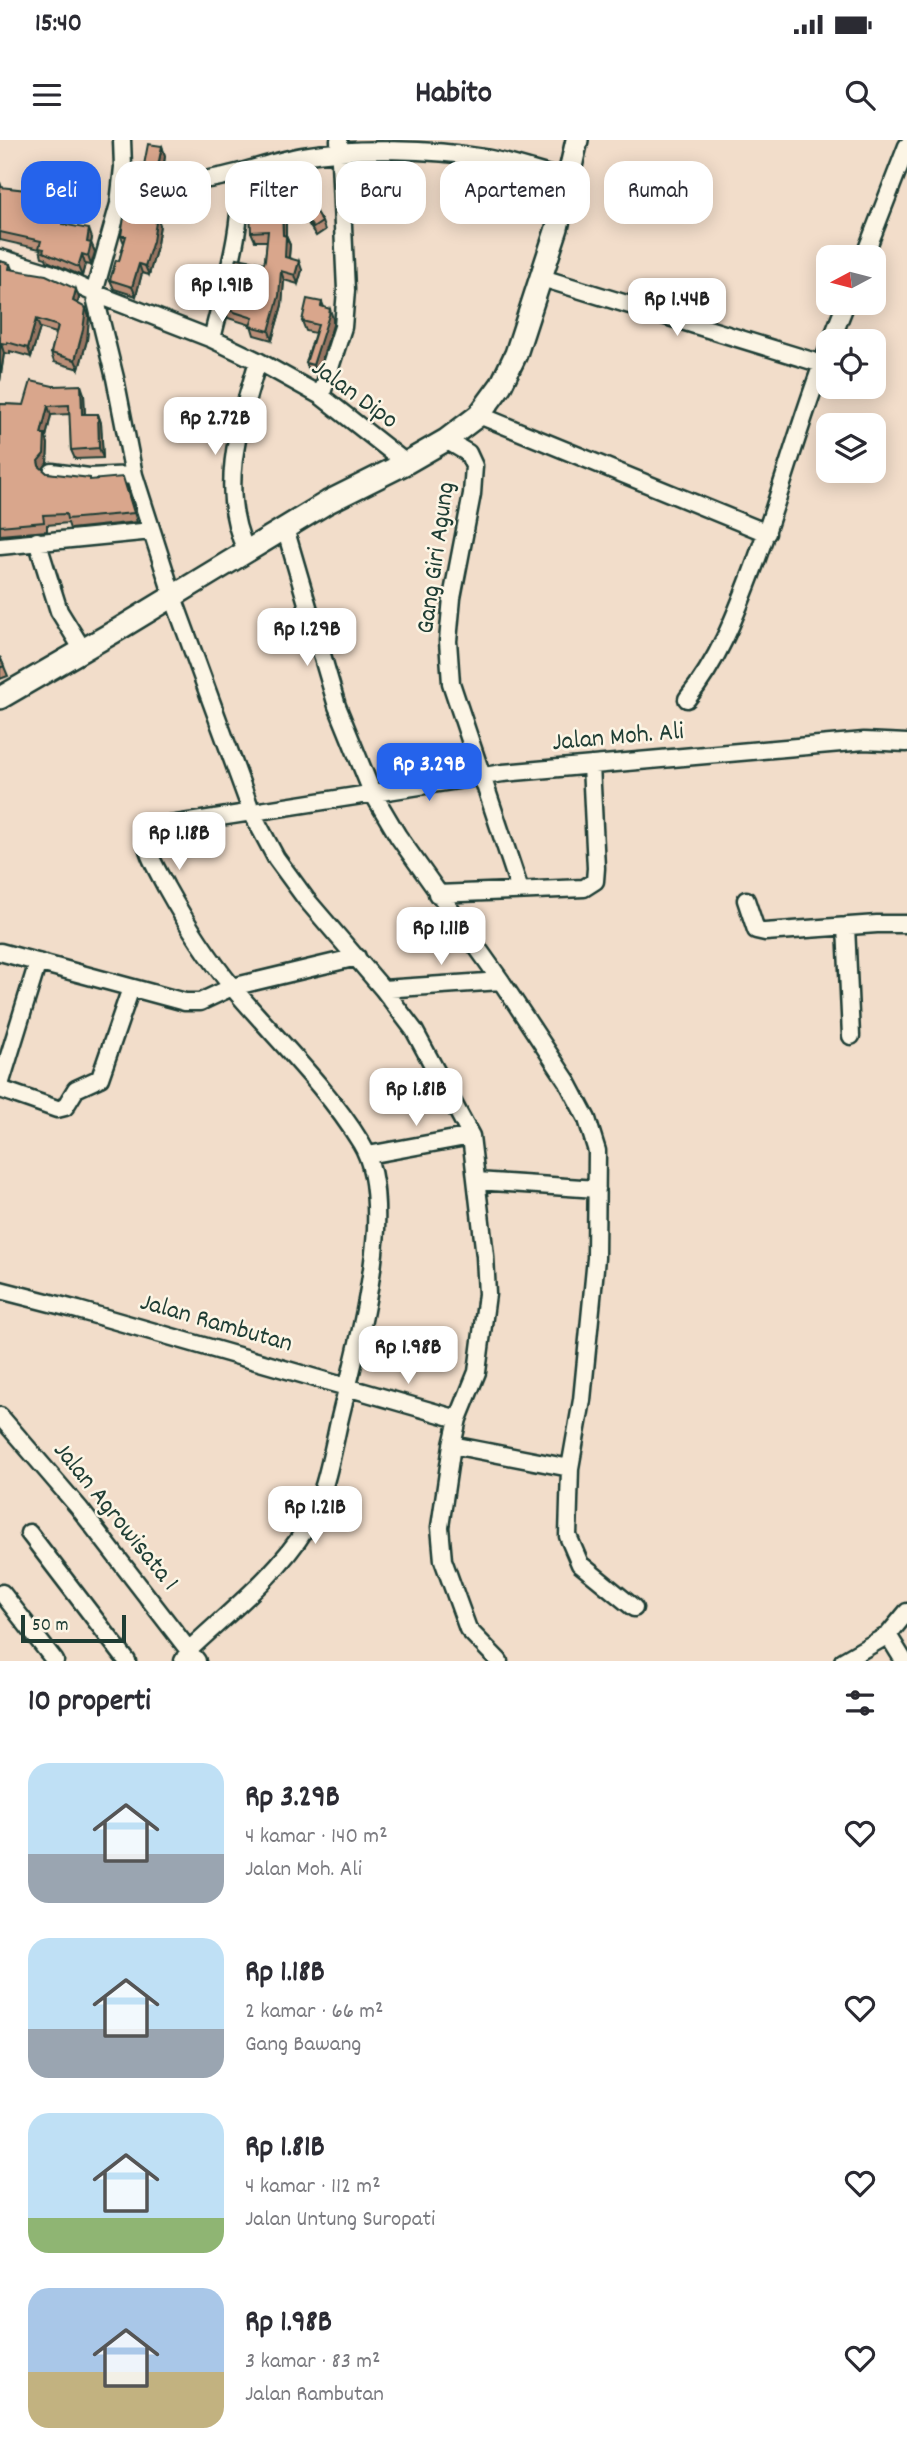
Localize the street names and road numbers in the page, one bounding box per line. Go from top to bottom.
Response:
street label: Jalan Dipo [303,351,405,439]
street label: Gang Giri Agung [408,480,466,636]
street label: Jalan Moh. Ali [551,714,686,762]
street label: Jalan Rambutan [135,1285,297,1363]
street label: Jalan Agrowisata 1 [43,1434,187,1600]

